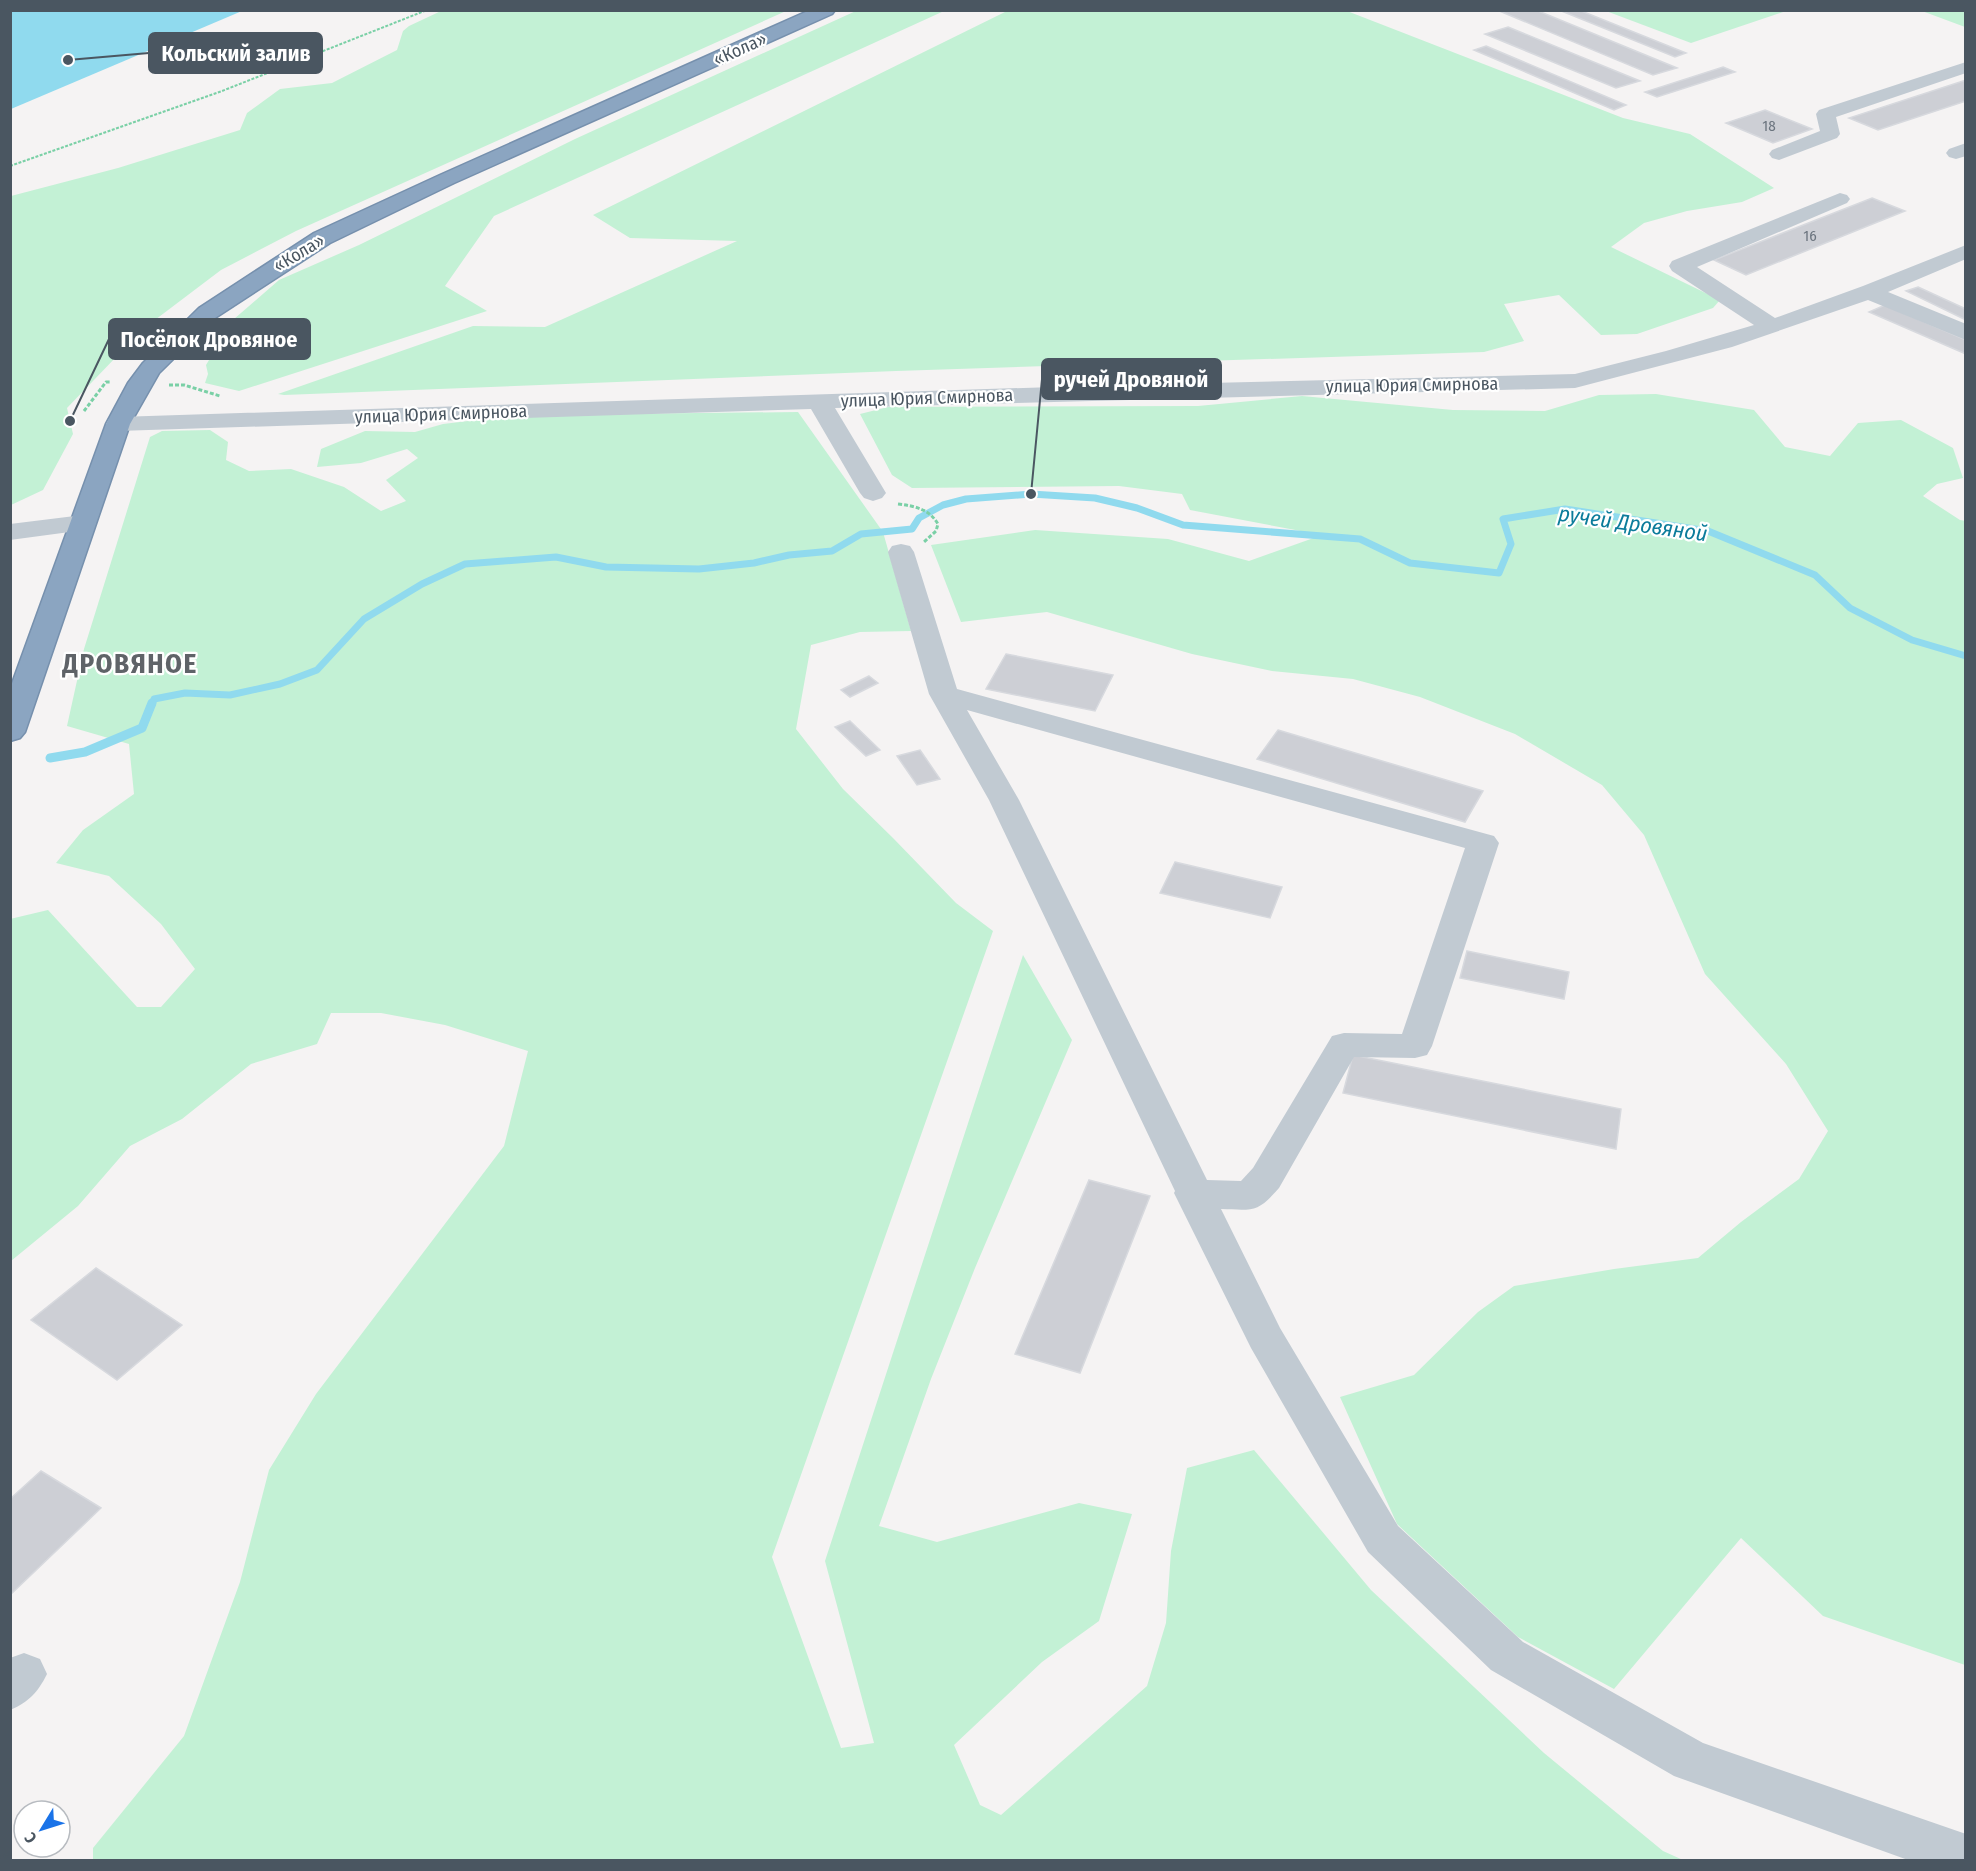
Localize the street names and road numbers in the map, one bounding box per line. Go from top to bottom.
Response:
street label: «Кола» [710,28,770,70]
street label: «Кола» [269,229,329,277]
street label: улица Юрия Смирнова [1326,372,1499,398]
street label: улица Юрия Смирнова [840,384,1014,412]
street label: улица Юрия Смирнова [354,400,528,428]

